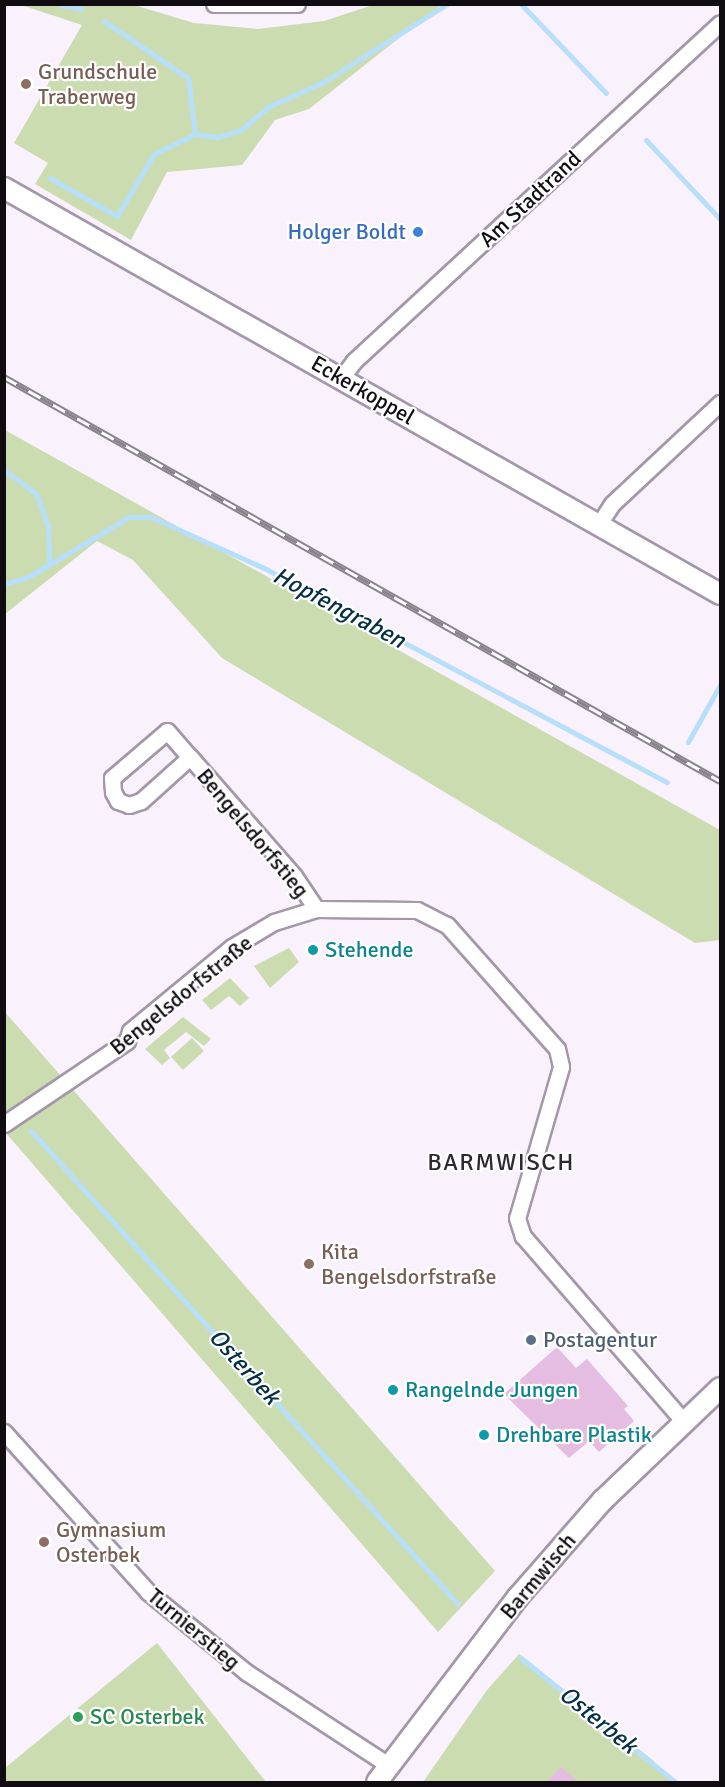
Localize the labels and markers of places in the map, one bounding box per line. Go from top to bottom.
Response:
place label: Grundschule Traberweg [38,58,157,110]
marker: Grundschule Traberweg [19,77,33,91]
place label: Holger Boldt [287,219,406,245]
marker: Holger Boldt [411,225,425,239]
place label: Stehende [325,937,413,963]
marker: Stehende [306,943,320,957]
place label: Kita Bengelsdorfstraße [321,1238,496,1290]
marker: Kita Bengelsdorfstraße [302,1257,316,1271]
place label: Postagentur [543,1327,657,1353]
marker: Postagentur [524,1333,538,1347]
place label: Rangelnde Jungen [405,1377,578,1403]
marker: Rangelnde Jungen [386,1383,400,1397]
place label: Drehbare Plastik [496,1422,652,1448]
marker: Drehbare Plastik [477,1428,491,1442]
place label: Gymnasium Osterbek [56,1516,166,1568]
marker: Gymnasium Osterbek [37,1535,51,1549]
place label: SC Osterbek [90,1704,205,1730]
marker: SC Osterbek [71,1710,85,1724]

